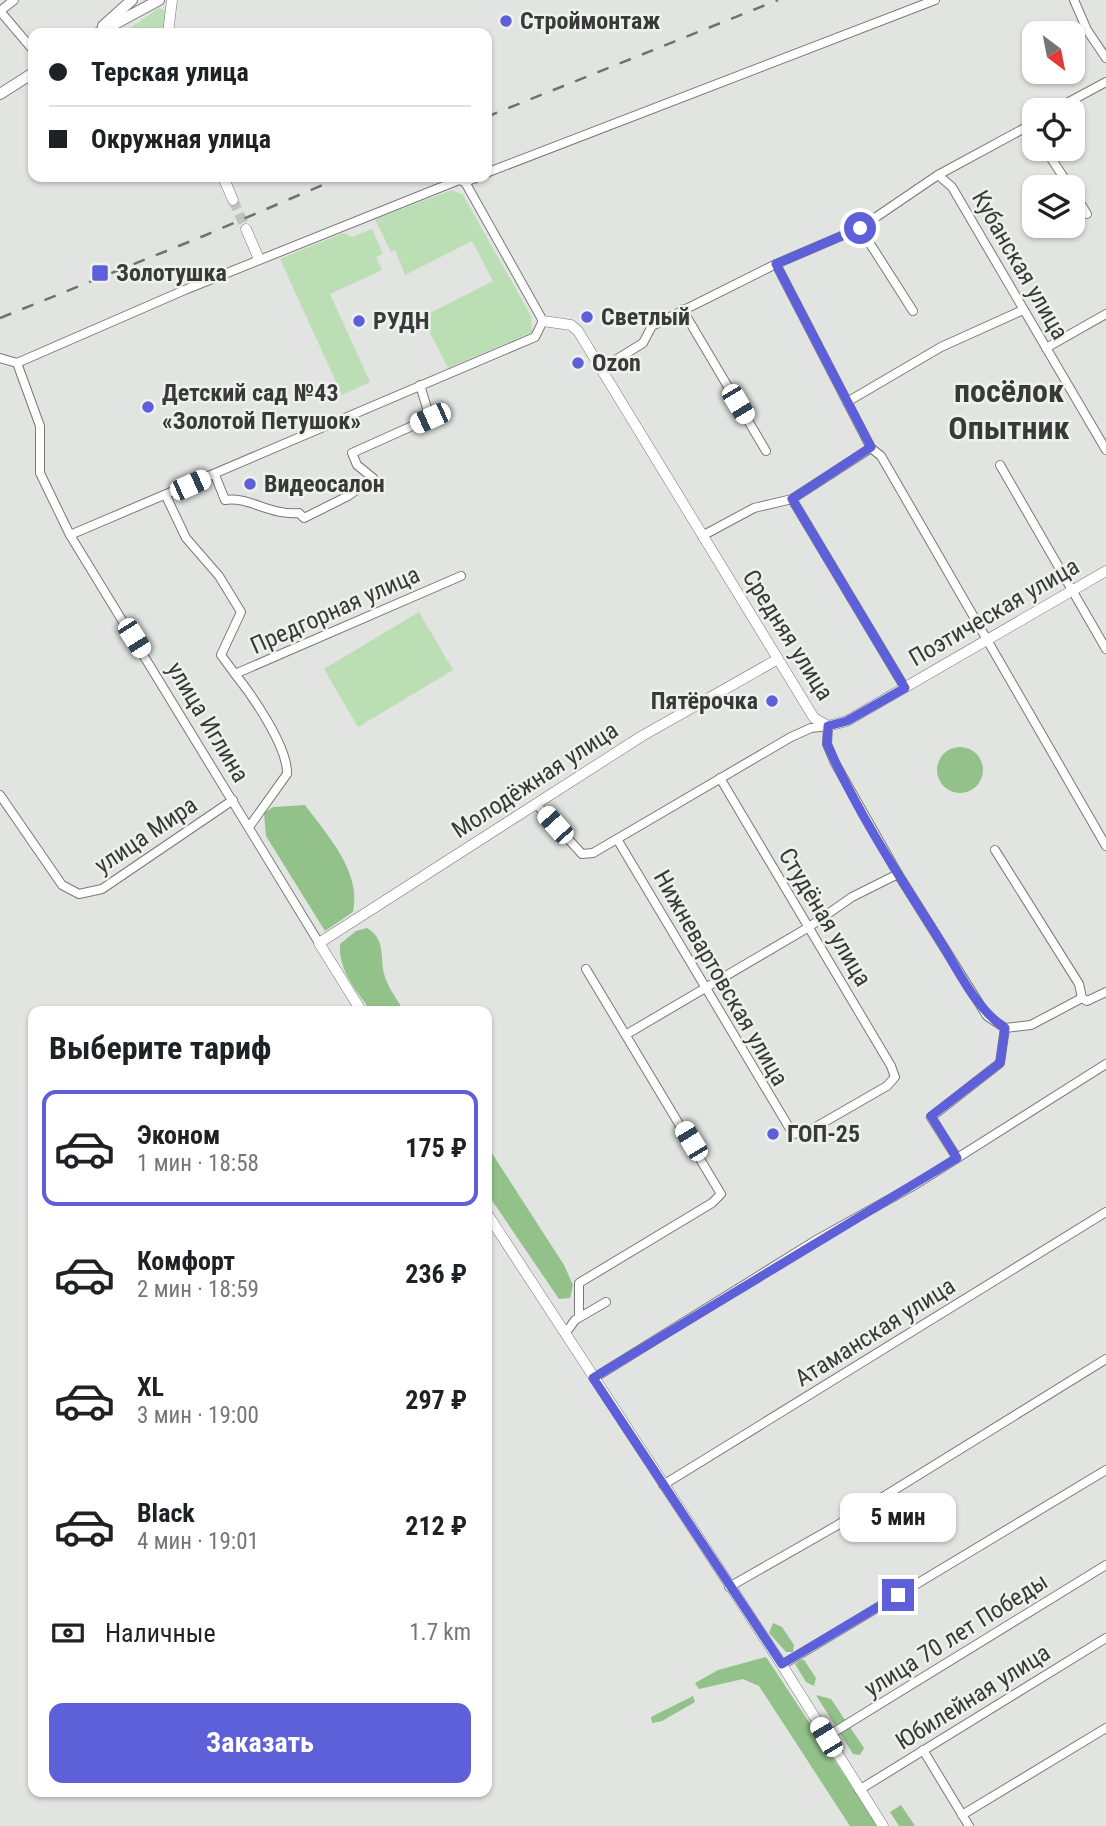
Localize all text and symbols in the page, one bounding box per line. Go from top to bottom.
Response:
place label: Строймонтаж [520,7,660,35]
marker: Строймонтаж [498,13,514,29]
north arrow [1022,21,1085,84]
map controls [1022,21,1085,238]
text: Терская улица [91,57,249,87]
button: locate [1022,98,1085,161]
text: Окружная улица [91,124,271,154]
button: layers [1022,175,1085,238]
street label: Кубанская улица [966,185,1074,345]
route start [844,212,876,244]
place label: Золотушка [116,259,227,287]
marker: Золотушка [90,263,110,283]
place label: Светлый [601,303,690,331]
place label: РУДН [373,307,429,335]
marker: Светлый [579,309,595,325]
marker: РУДН [351,313,367,329]
place label: Ozon [592,349,641,377]
marker: Ozon [570,355,586,371]
district label: посёлок Опытник [948,372,1070,447]
place label: Детский сад №43 «Золотой Петушок» [162,379,361,435]
car [719,381,758,427]
marker: Детский сад №43 «Золотой Петушок» [140,399,156,415]
car [407,400,454,436]
car [167,467,214,503]
place label: Видеосалон [264,470,385,498]
marker: Видеосалон [242,476,258,492]
street label: Поэтическая улица [904,552,1084,672]
street label: Предгорная улица [246,560,424,660]
street label: Средняя улица [737,565,839,705]
car [114,615,155,661]
street label: улица Иглина [161,657,255,787]
place label: Пятёрочка [651,687,758,715]
marker: Пятёрочка [764,693,780,709]
street label: Молодёжная улица [447,716,623,844]
street label: улица Мира [90,791,202,879]
car [534,802,577,848]
street label: Студёная улица [773,843,877,991]
street label: Нижневартовская улица [648,865,794,1091]
text: Выберите тариф [49,1029,271,1067]
icon: car [53,1117,116,1180]
car [672,1118,711,1164]
text: Эконом [137,1120,220,1150]
place label: ГОП-25 [787,1120,860,1148]
marker: ГОП-25 [765,1126,781,1142]
text: 175 ₽ [405,1133,467,1163]
text: 1 мин · 18:58 [137,1150,259,1177]
icon: car [53,1243,116,1306]
text: Комфорт [137,1246,235,1276]
text: 236 ₽ [405,1259,467,1289]
street label: Атаманская улица [790,1272,960,1392]
text: 2 мин · 18:59 [137,1276,259,1303]
icon: car [53,1369,116,1432]
text: XL [137,1372,164,1402]
text: 297 ₽ [405,1385,467,1415]
text: 3 мин · 19:00 [137,1402,259,1429]
callout: 5 мин [840,1494,956,1542]
icon: car [53,1495,116,1558]
text: Black [137,1498,195,1528]
text: 5 мин [870,1504,926,1531]
text: 212 ₽ [405,1511,467,1541]
text: 4 мин · 19:01 [137,1528,259,1555]
street label: улица 70 лет Победы [859,1567,1053,1703]
route end [882,1579,914,1611]
icon: cash [49,1614,87,1652]
text: Наличные [105,1618,216,1648]
text: 1.7 km [409,1619,471,1646]
street label: Юбилейная улица [891,1638,1055,1756]
button: Заказать [49,1703,471,1783]
car [807,1714,846,1760]

